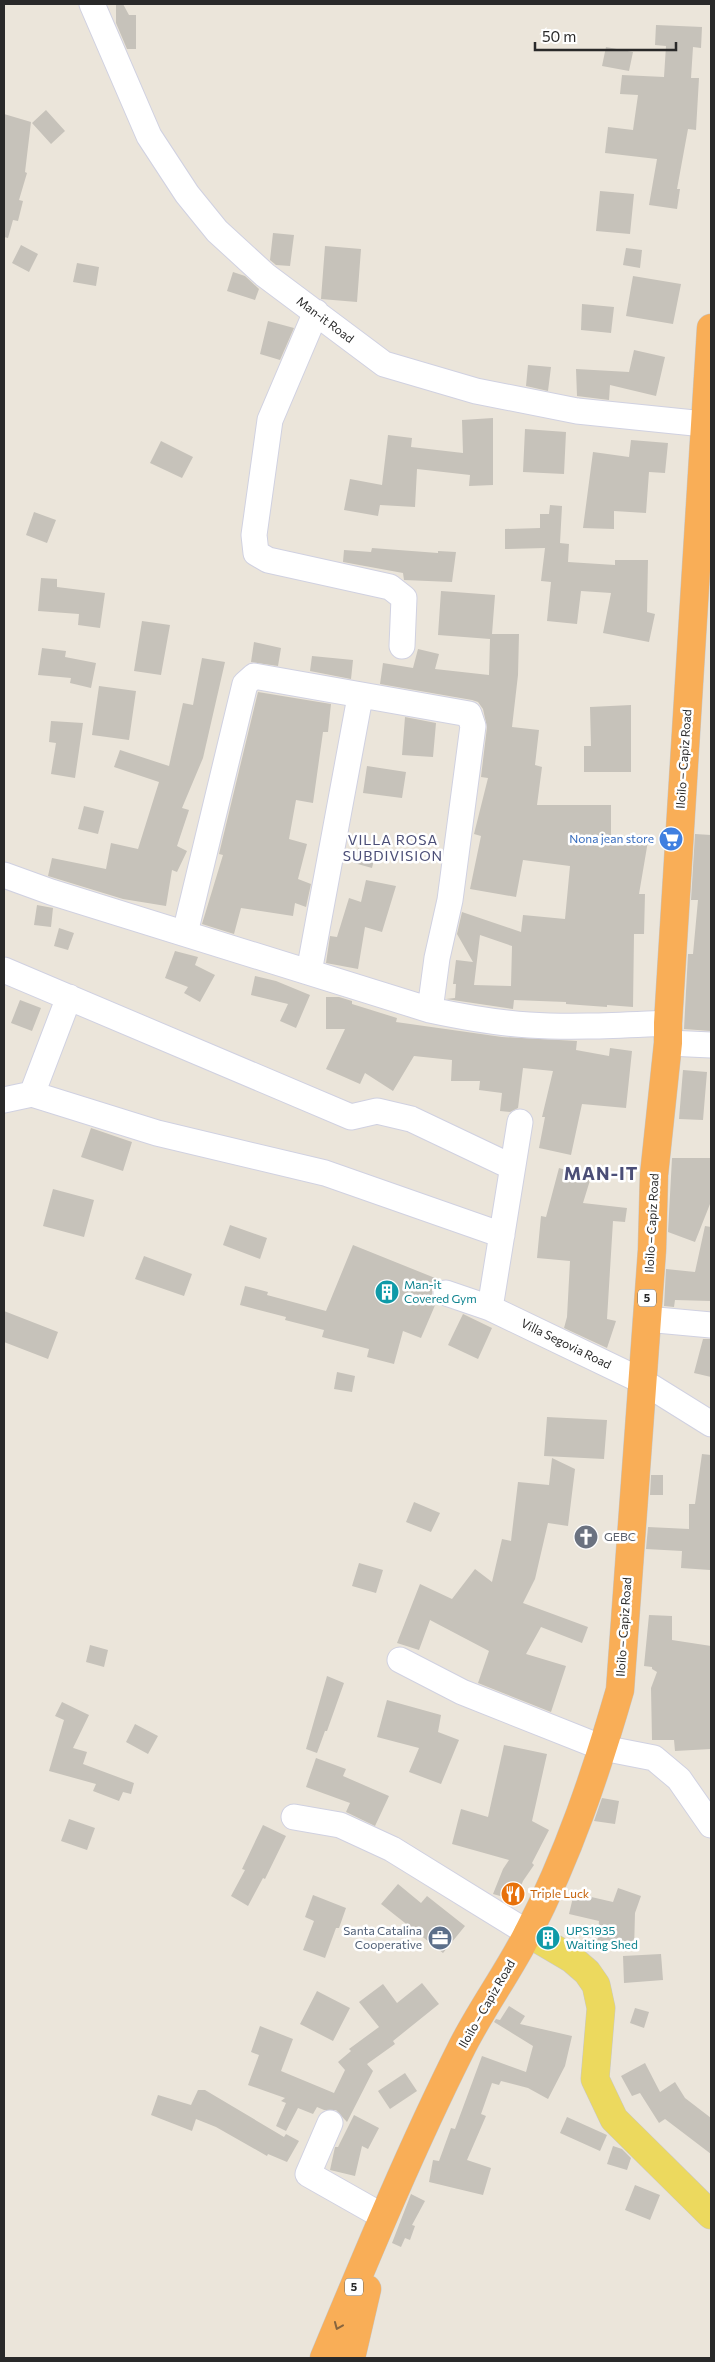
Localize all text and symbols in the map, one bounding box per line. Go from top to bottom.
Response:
scale bar [535,20,676,52]
text: 50 m [542,27,576,45]
street label: Man-it Road [294,293,357,345]
street label: Iloilo – Capiz Road [673,709,693,809]
supermarket icon: Nona jean store [658,826,684,852]
district label: VILLA ROSA SUBDIVISION [343,831,443,864]
place label: Nona jean store [569,831,654,845]
district label: MAN-IT [564,1162,638,1184]
street label: Iloilo – Capiz Road [641,1173,661,1273]
place label: Man-it Covered Gym [404,1277,477,1305]
building icon: Man-it Covered Gym [374,1279,400,1305]
road number: 5 [638,1290,656,1306]
street label: Villa Segovia Road [519,1315,614,1371]
church icon: GEBC [573,1524,599,1550]
place label: GEBC [604,1529,636,1543]
street label: Iloilo – Capiz Road [613,1577,633,1677]
restaurant icon: Triple Luck [500,1881,526,1907]
place label: Triple Luck [530,1886,590,1900]
place label: Santa Catalina Cooperative [343,1923,422,1951]
place label: UPS1935 Waiting Shed [566,1923,638,1951]
office icon: Santa Catalina Cooperative [427,1925,453,1951]
building icon: UPS1935 Waiting Shed [535,1925,561,1951]
street label: Iloilo – Capiz Road [455,1957,517,2050]
road number: 5 [345,2278,363,2296]
one-way arrow [333,2321,344,2330]

